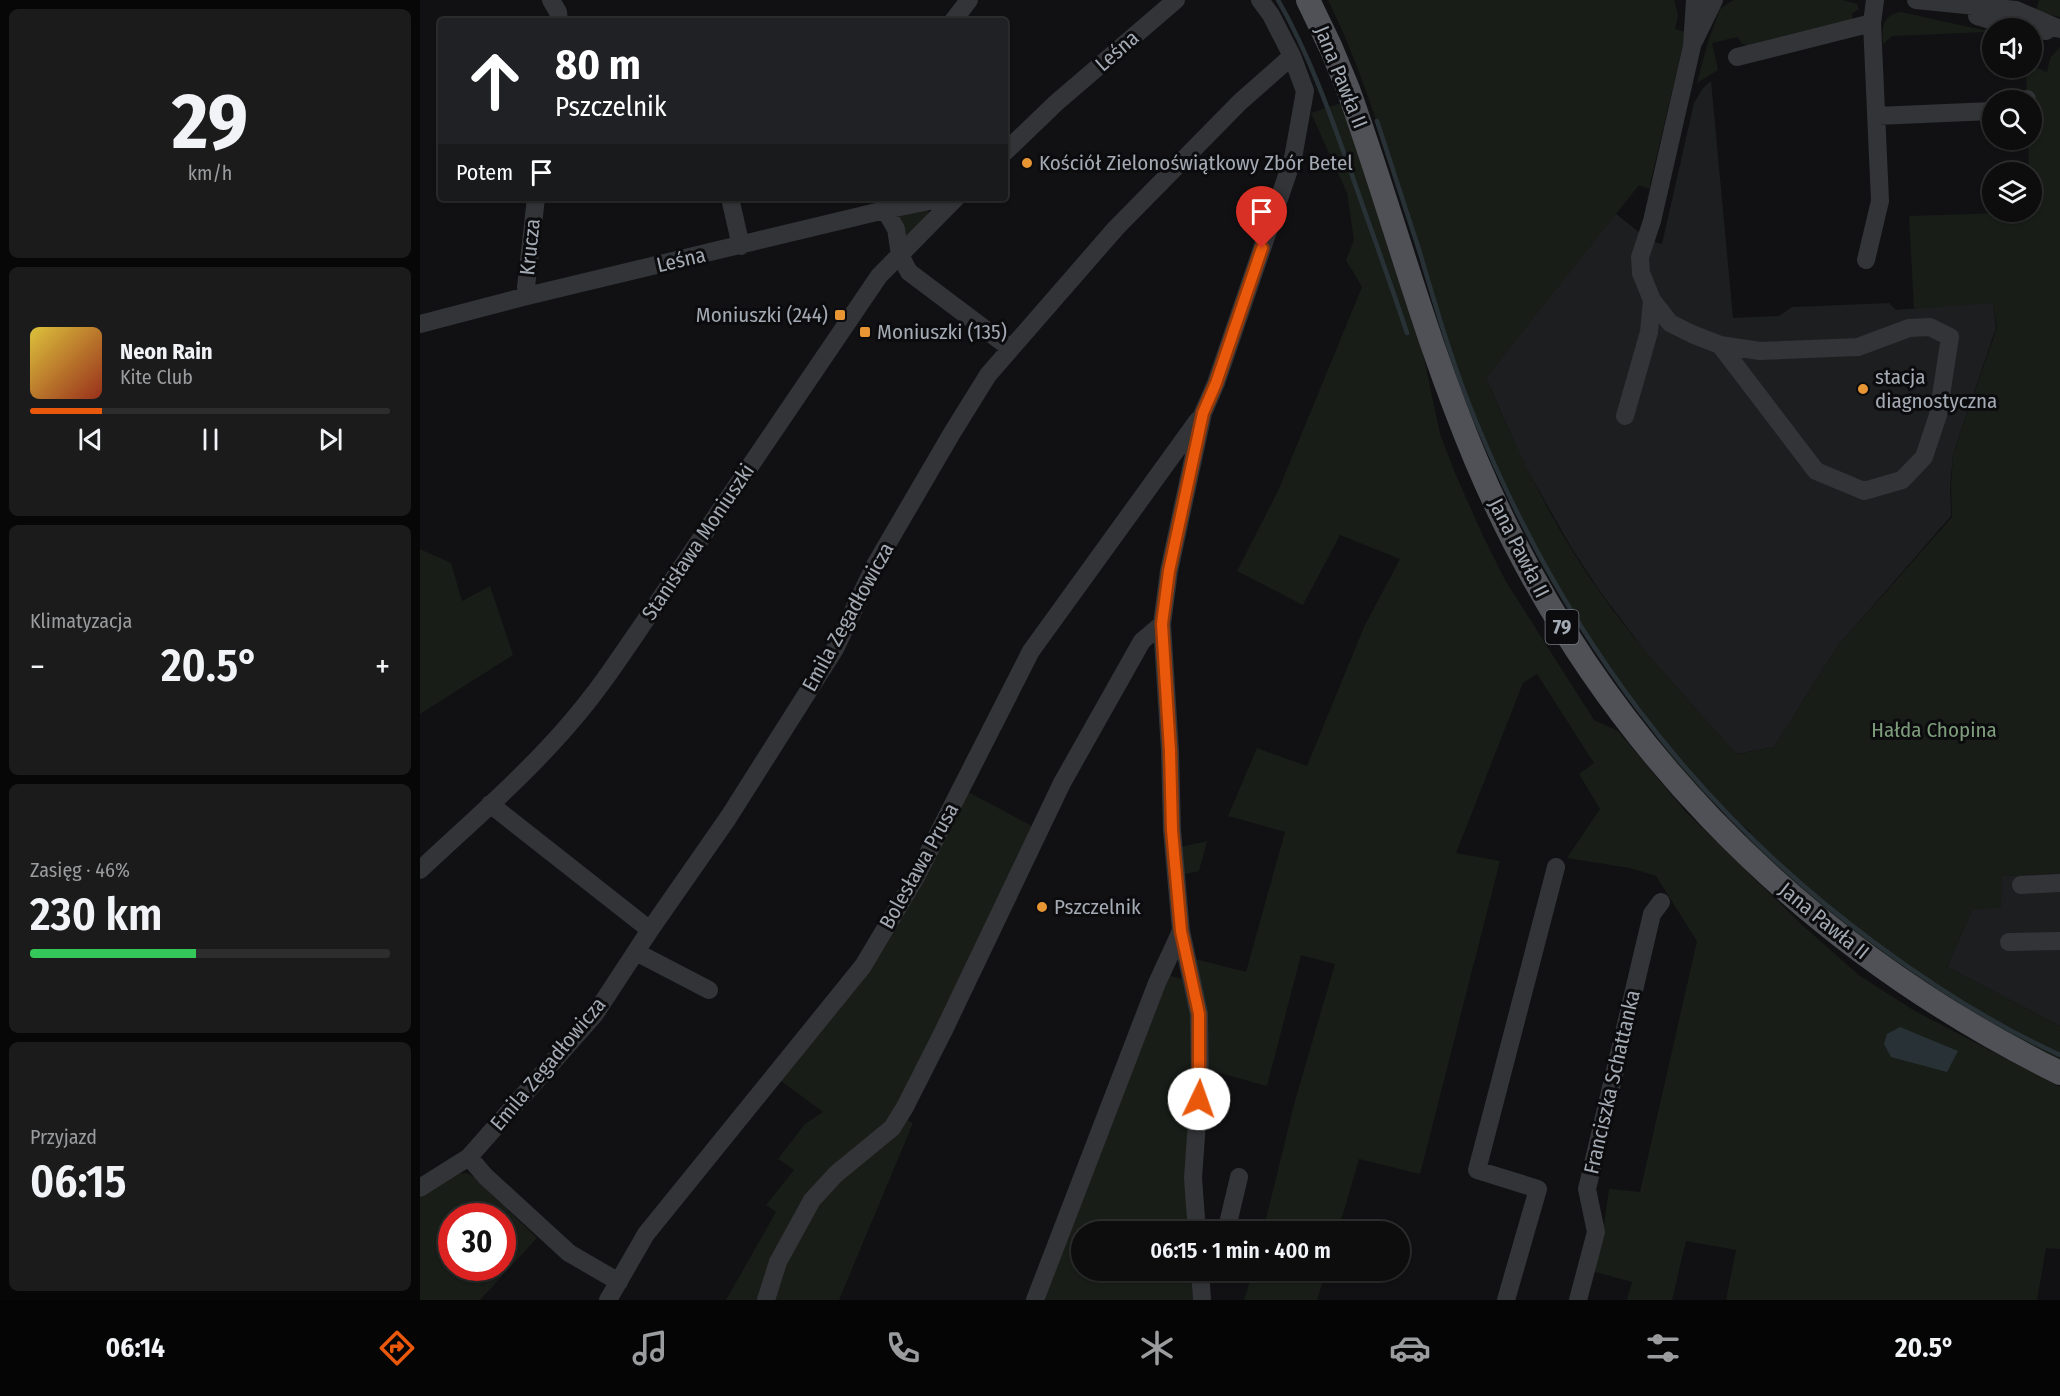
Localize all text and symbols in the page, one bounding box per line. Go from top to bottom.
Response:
map controls [1982,18,2042,222]
button: sound [1982,18,2042,78]
street label: Jana Pawła II [1309,22,1373,132]
street label: Leśna [1090,25,1144,77]
text: 80 m [555,40,641,90]
icon: ahead [456,42,534,120]
text: 29 [172,75,248,169]
button: search [1982,90,2042,150]
text: Pszczelnik [555,91,667,123]
place label: Kościół Zielonoświątkowy Zbór Betel [1039,150,1353,176]
icon: arrive [525,156,558,189]
marker: Kościół Zielonoświątkowy Zbór Betel [1020,156,1034,170]
text: Potem [456,159,513,186]
text: km/h [188,161,232,185]
button: layers [1982,162,2042,222]
pin [1236,186,1287,248]
icon: arrive [1245,195,1278,228]
street label: Krucza [514,217,546,277]
street label: Leśna [654,242,708,278]
place label: Moniuszki (244) [696,302,828,328]
marker: Moniuszki (244) [833,308,847,322]
place label: Moniuszki (135) [877,319,1007,345]
marker: Moniuszki (135) [858,325,872,339]
text: Neon Rain [120,338,213,365]
place label: stacja diagnostyczna [1875,364,1997,414]
text: Kite Club [120,365,193,389]
marker: stacja diagnostyczna [1856,382,1870,396]
icon: previous [74,423,107,456]
icon: pause [194,423,227,456]
icon: next [314,423,347,456]
street label: Stanisława Moniuszki [636,459,760,625]
street label: Jana Pawła II [1483,494,1555,602]
street label: Emila Zegadłowicza [796,538,900,696]
text: Klimatyzacja [30,609,132,633]
road number: 79 [1546,610,1578,644]
text: 20.5° [161,639,259,693]
text: − [30,647,45,687]
text: + [375,647,390,687]
park label: Hałda Chopina [1871,717,1997,743]
street label: Bolesława Prusa [874,799,964,933]
text: Zasięg · 46% [30,858,130,882]
street label: Jana Pawła II [1774,877,1874,965]
text: 230 km [30,888,162,942]
place label: Pszczelnik [1054,894,1141,920]
marker: Pszczelnik [1035,900,1049,914]
street label: Franciszka Schattanka [1578,987,1646,1177]
street label: Emila Zegadłowicza [485,992,611,1136]
position arrow [1167,1067,1231,1131]
text: Przyjazd [30,1125,97,1149]
text: 06:15 [30,1155,127,1209]
speed limit sign: 30 [438,1203,516,1281]
text: 06:15 · 1 min · 400 m [1150,1237,1331,1264]
icon: directions [376,1327,418,1369]
icon: music [629,1327,671,1369]
icon: phone [882,1327,924,1369]
icon: climate [1136,1327,1178,1369]
icon: car [1389,1327,1431,1369]
icon: filters [1642,1327,1684,1369]
text: 06:14 [106,1332,165,1364]
text: 20.5° [1895,1332,1954,1364]

